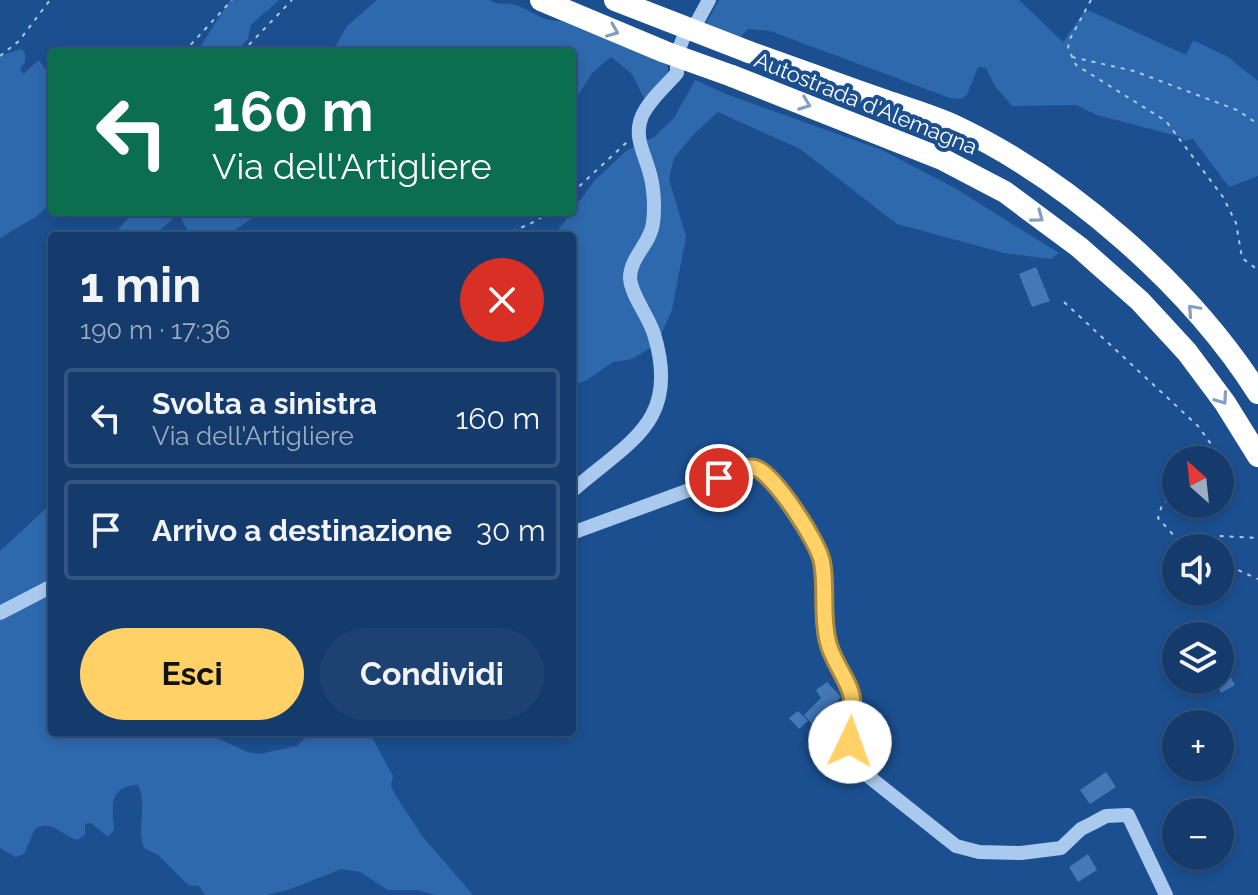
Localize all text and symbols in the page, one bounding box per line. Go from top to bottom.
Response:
one-way arrow [605,21,619,38]
street label: Autostrada d'Alemagna [751,46,981,160]
text: 160 m [212,78,374,144]
icon: left [80,80,184,184]
one-way arrow [797,94,811,111]
text: Via dell'Artigliere [212,145,492,187]
one-way arrow [1029,207,1044,221]
text: 1 min [80,257,201,313]
button: close [460,258,544,342]
one-way arrow [1188,304,1202,319]
text: 190 m · 17:36 [80,315,230,345]
text: Svolta a sinistra [152,386,377,421]
one-way arrow [1212,390,1227,404]
icon: left [84,396,128,440]
text: 160 m [455,401,540,436]
text: Via dell'Artigliere [152,421,354,451]
pin [685,444,753,512]
north arrow [1162,446,1234,518]
map controls [1162,446,1234,870]
icon: arrive [697,456,741,500]
icon: arrive [84,508,128,552]
text: Arrivo a destinazione [152,513,452,548]
text: 30 m [476,513,546,548]
button: sound [1162,534,1234,606]
button: layers [1162,622,1234,694]
button: Esci [80,628,304,720]
button: Condividi [320,628,544,720]
position arrow [808,700,892,784]
button: + [1162,710,1234,782]
button: − [1162,798,1234,870]

